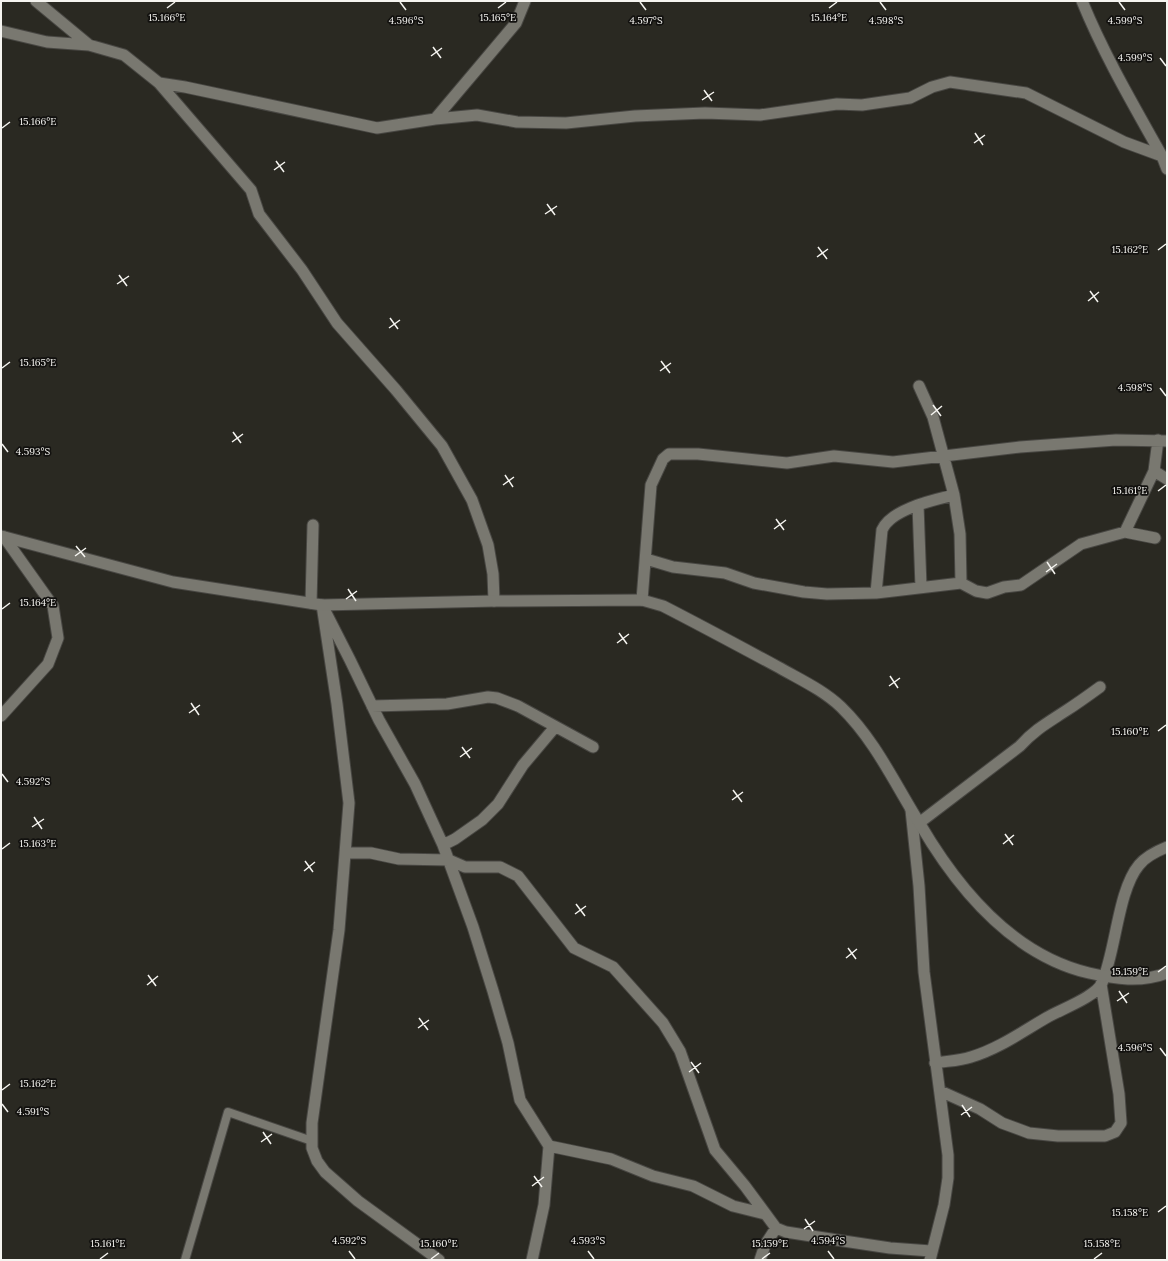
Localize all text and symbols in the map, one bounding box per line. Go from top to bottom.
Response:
text: 15.166°E [148,11,186,24]
text: 15.165°E [480,11,516,24]
text: 15.164°E [811,11,847,24]
text: 4.596°S [389,14,424,27]
text: 4.597°S [629,14,663,27]
text: 4.598°S [869,14,904,27]
text: 4.599°S [1108,14,1143,27]
text: 4.599°S [1118,51,1153,64]
text: 15.166°E [19,115,57,128]
text: 15.162°E [1112,243,1148,256]
text: 15.165°E [20,356,56,369]
text: 4.598°S [1118,381,1153,394]
text: 4.593°S [16,445,51,458]
text: 15.161°E [1113,484,1147,497]
text: 15.164°E [20,596,56,609]
text: 15.160°E [1111,725,1149,738]
text: 4.592°S [16,775,50,788]
text: 15.163°E [20,837,56,850]
text: 15.159°E [1112,965,1148,978]
text: 4.596°S [1118,1041,1153,1054]
text: 15.162°E [20,1077,56,1090]
text: 4.591°S [17,1105,50,1118]
text: 15.158°E [1112,1206,1148,1219]
text: 4.592°S [332,1234,366,1247]
text: 4.593°S [571,1234,606,1247]
text: 4.594°S [811,1234,845,1247]
text: 15.161°E [91,1237,125,1250]
text: 15.160°E [420,1237,458,1250]
text: 15.159°E [752,1237,788,1250]
text: 15.158°E [1084,1237,1120,1250]

